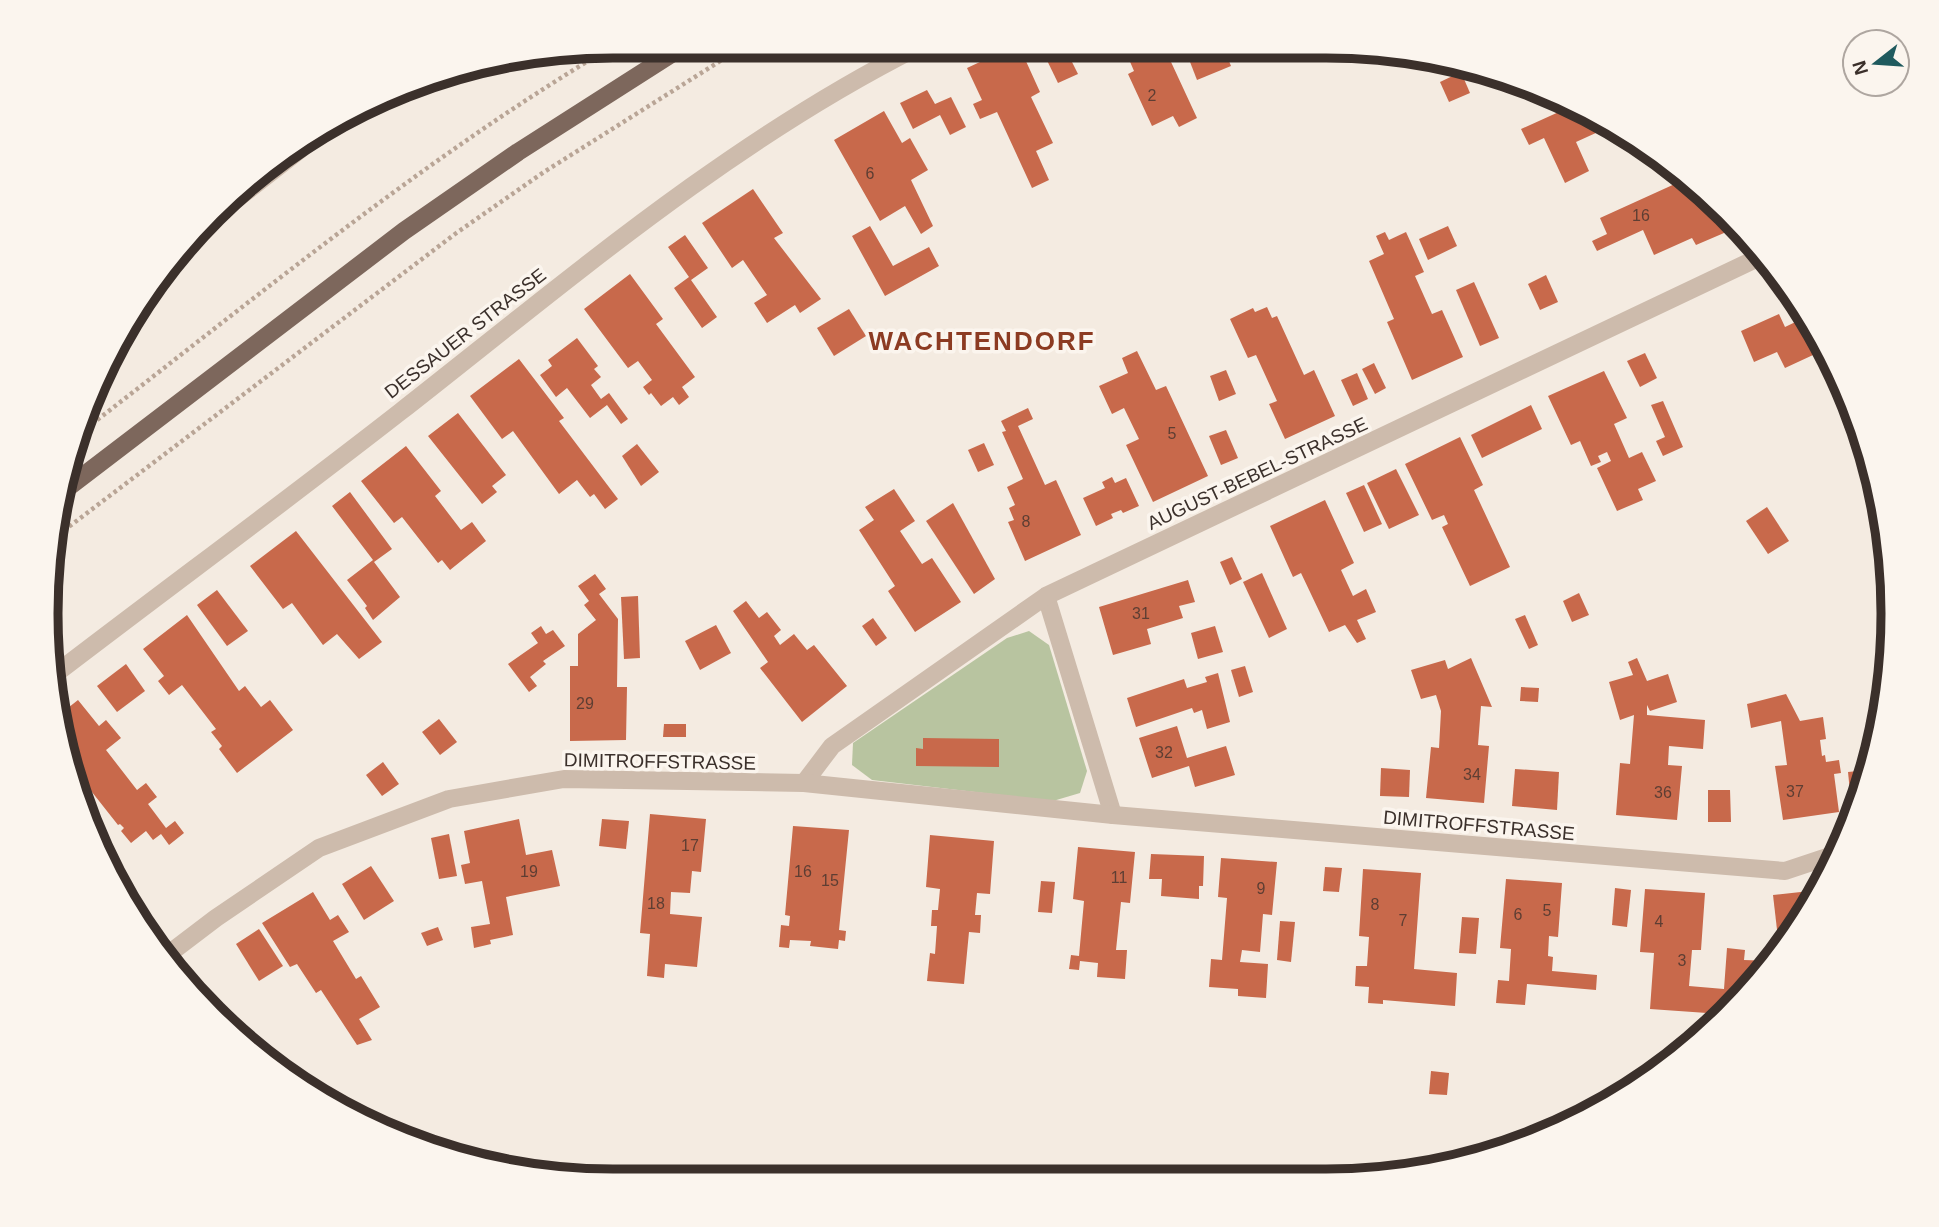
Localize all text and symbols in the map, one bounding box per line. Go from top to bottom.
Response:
north arrow [1841,28,1911,98]
text: N [1848,58,1872,77]
house number: 2 [1148,87,1157,104]
house number: 6 [866,165,875,182]
house number: 16 [1632,207,1650,224]
street label: DESSAUER STRASSE [381,264,550,403]
district label: WACHTENDORF [868,326,1096,356]
street label: AUGUST-BEBEL-STRASSE [1144,413,1371,534]
house number: 5 [1168,425,1177,442]
house number: 8 [1022,513,1031,530]
house number: 31 [1132,605,1150,622]
house number: 29 [576,695,594,712]
house number: 32 [1155,744,1173,761]
street label: DIMITROFFSTRASSE [564,749,756,774]
house number: 34 [1463,766,1481,783]
house number: 37 [1786,783,1804,800]
house number: 36 [1654,784,1672,801]
street label: DIMITROFFSTRASSE [1382,807,1576,844]
house number: 17 [681,837,699,854]
house number: 19 [520,863,538,880]
house number: 16 [794,863,812,880]
house number: 11 [1111,869,1127,886]
house number: 15 [821,872,839,889]
house number: 9 [1257,880,1266,897]
house number: 18 [647,895,665,912]
house number: 8 [1371,896,1380,913]
house number: 5 [1543,902,1552,919]
house number: 6 [1514,906,1523,923]
house number: 7 [1399,912,1408,929]
house number: 4 [1655,913,1664,930]
house number: 3 [1678,952,1687,969]

